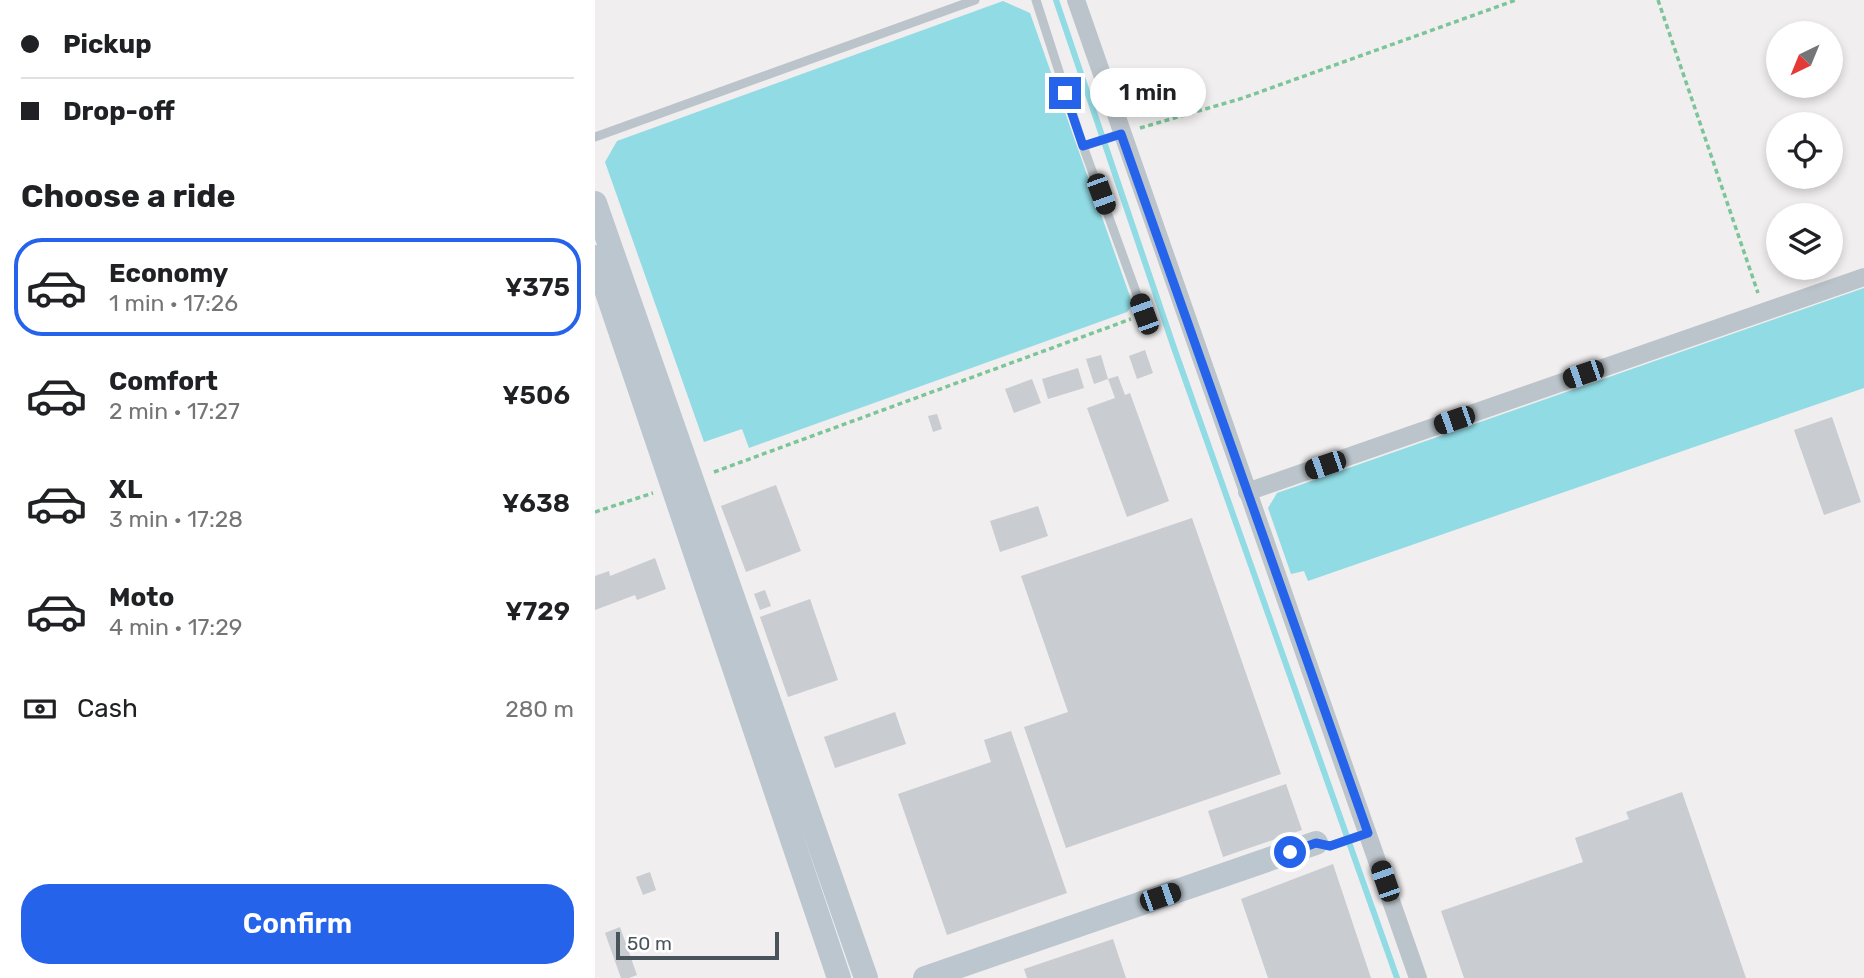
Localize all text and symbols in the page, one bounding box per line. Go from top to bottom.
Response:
north arrow [1766,21,1843,98]
map controls [1766,21,1843,280]
text: Pickup [63,29,152,60]
callout: 1 min [1089,68,1205,118]
route end [1049,77,1081,109]
text: 1 min [1119,78,1177,106]
text: Drop-off [63,96,175,127]
button: locate [1766,112,1843,189]
car [1084,171,1119,217]
text: Choose a ride [21,177,235,215]
button: layers [1766,203,1843,280]
icon: car [25,256,88,319]
text: Economy [109,258,228,289]
text: ¥375 [505,272,570,303]
text: 1 min · 17:26 [109,289,238,317]
car [1127,291,1162,337]
car [1560,357,1607,391]
icon: car [25,364,88,427]
text: Comfort [109,366,218,397]
text: ¥506 [502,380,570,411]
text: 2 min · 17:27 [109,397,240,425]
car [1431,403,1478,437]
car [1302,448,1349,482]
icon: car [25,472,88,535]
text: XL [109,474,142,505]
text: ¥638 [502,488,570,519]
text: 3 min · 17:28 [109,505,243,533]
icon: car [25,580,88,643]
text: Moto [109,582,174,613]
text: ¥729 [505,596,570,627]
text: 4 min · 17:29 [109,613,242,641]
icon: cash [21,690,59,728]
text: Cash [77,693,138,724]
text: 280 m [505,695,574,723]
route start [1274,836,1306,868]
car [1369,858,1402,904]
car [1137,880,1184,914]
button: Confirm [21,884,574,964]
scale bar [616,929,779,961]
text: 50 m [627,932,672,955]

